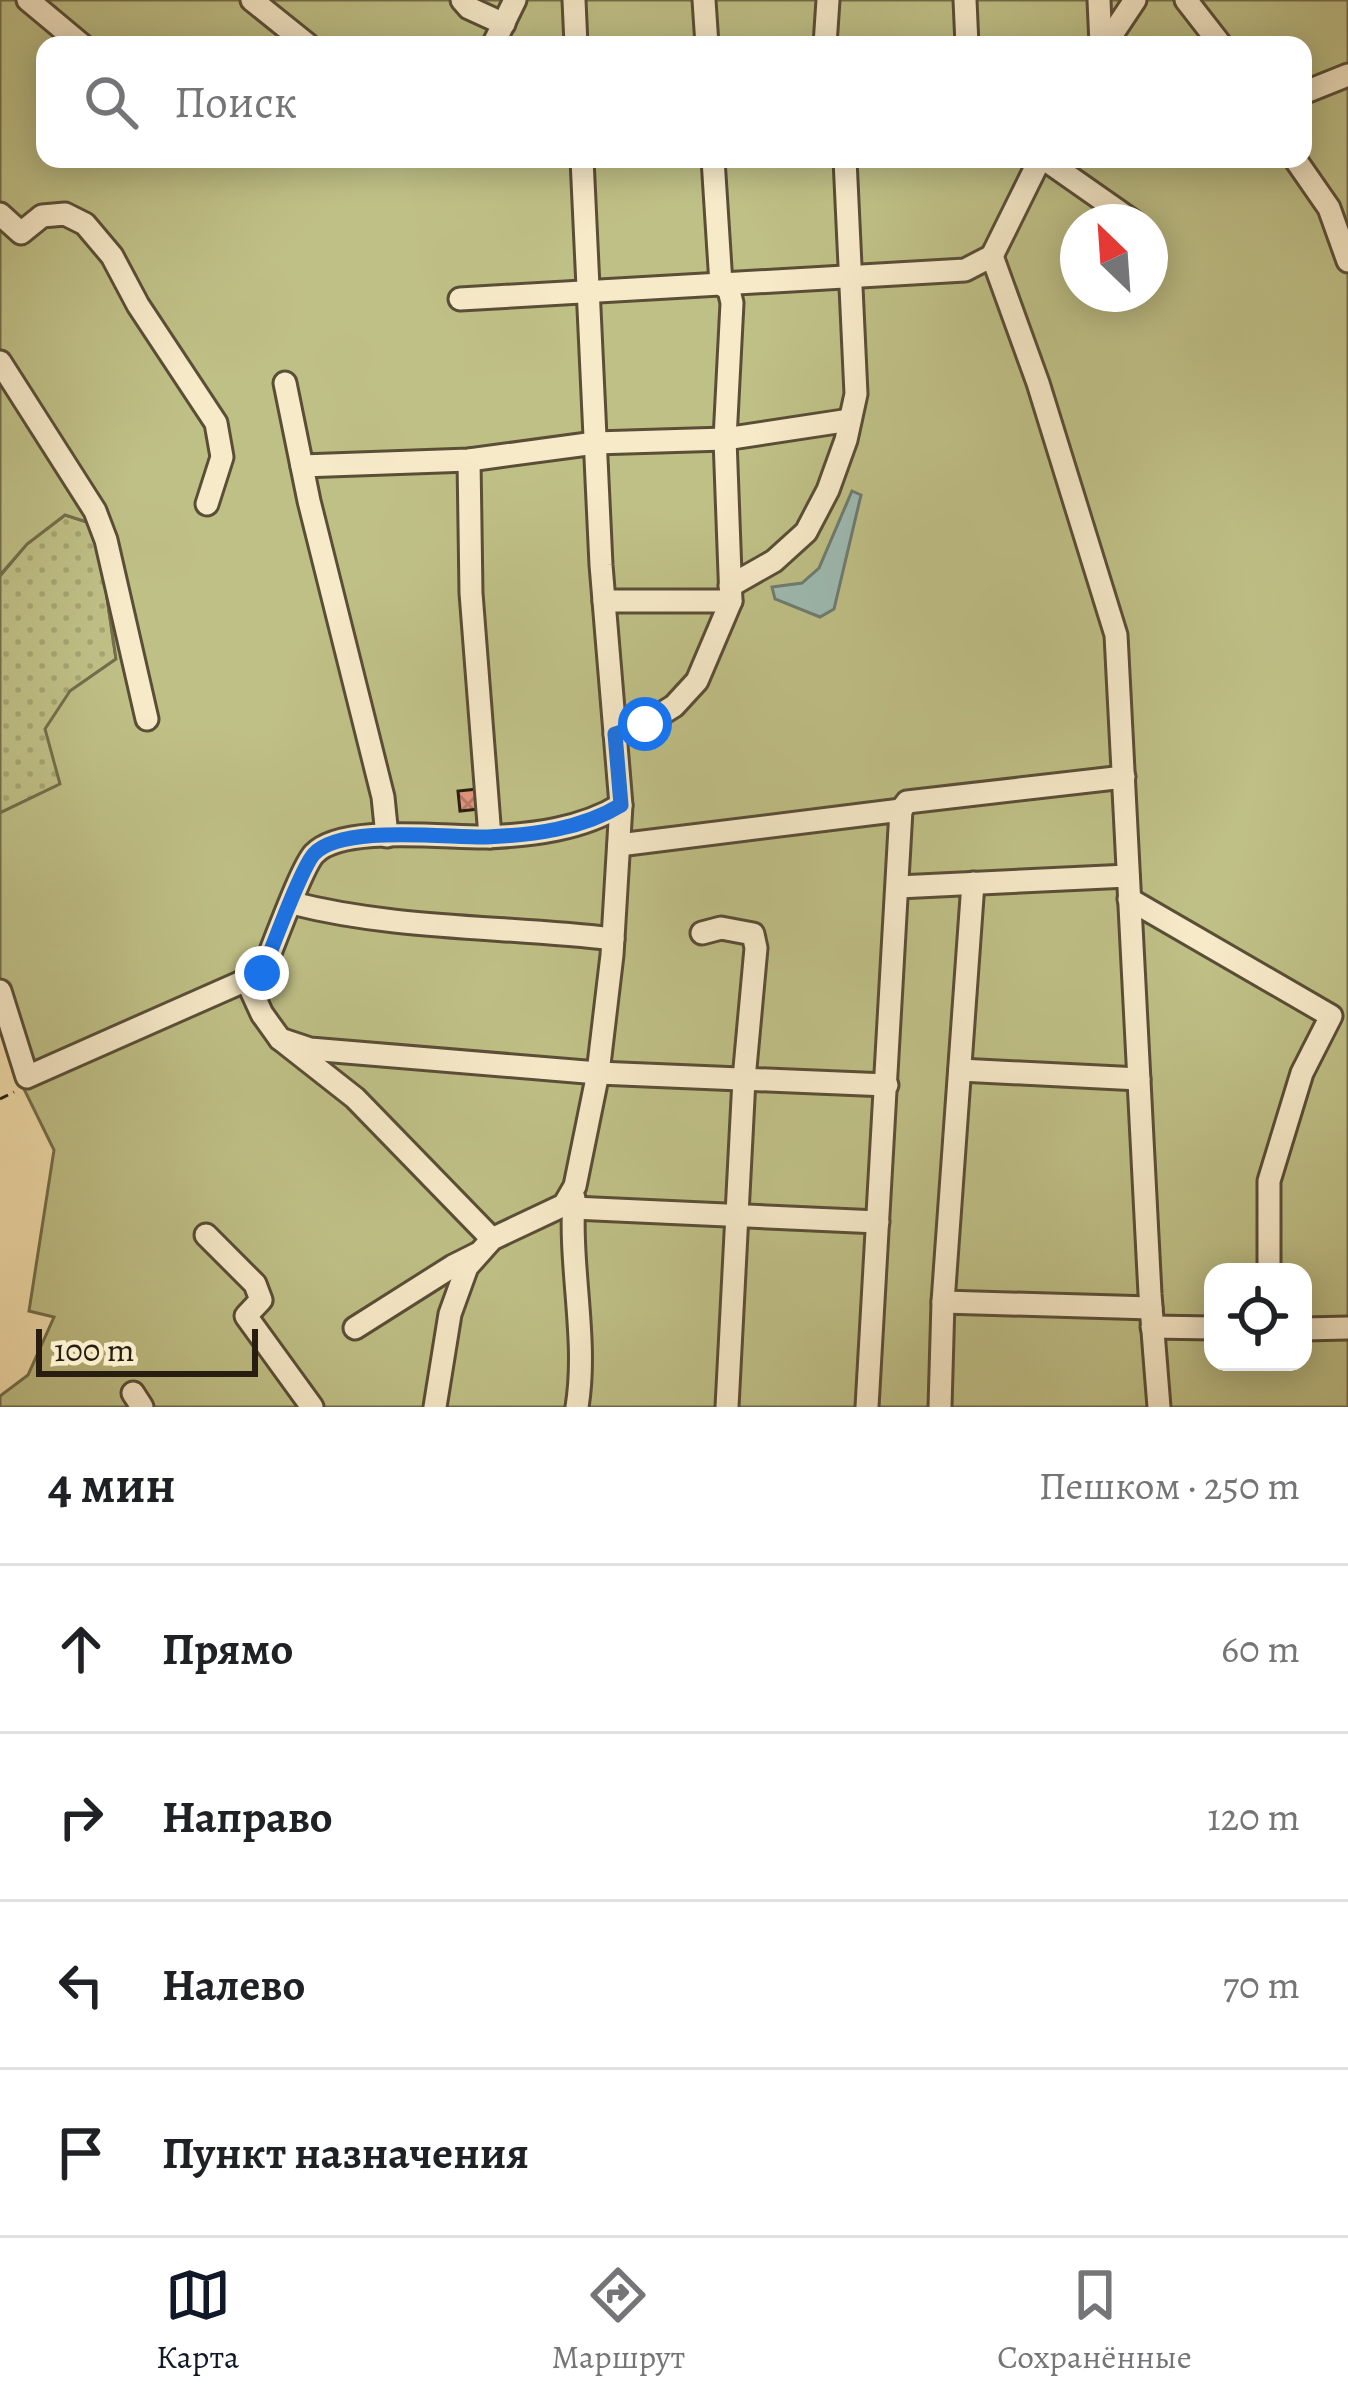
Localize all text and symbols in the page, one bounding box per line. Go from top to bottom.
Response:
search box [36,36,1312,168]
icon: search [78,69,144,135]
text: Поиск [174,71,297,133]
north arrow [1060,204,1168,312]
route start [618,697,672,751]
route end [235,946,289,1000]
map controls [1204,1263,1312,1371]
button: locate [1204,1263,1312,1371]
scale bar [36,1323,258,1376]
text: 100 m [54,1327,134,1372]
text: 4 мин [48,1450,176,1520]
text: Пешком · 250 m [1039,1459,1300,1512]
icon: ahead [48,1616,114,1682]
text: Прямо [162,1618,293,1680]
text: 60 m [1221,1622,1300,1675]
icon: right [48,1784,114,1850]
text: Направо [162,1786,333,1848]
text: 120 m [1207,1790,1300,1843]
icon: left [48,1952,114,2018]
text: Налево [162,1954,305,2016]
text: 70 m [1223,1958,1300,2011]
icon: arrive [48,2120,114,2186]
text: Пункт назначения [162,2122,529,2184]
tab: Карта [156,2262,239,2379]
tab: Маршрут [552,2262,685,2379]
tab: Сохранённые [997,2262,1192,2379]

